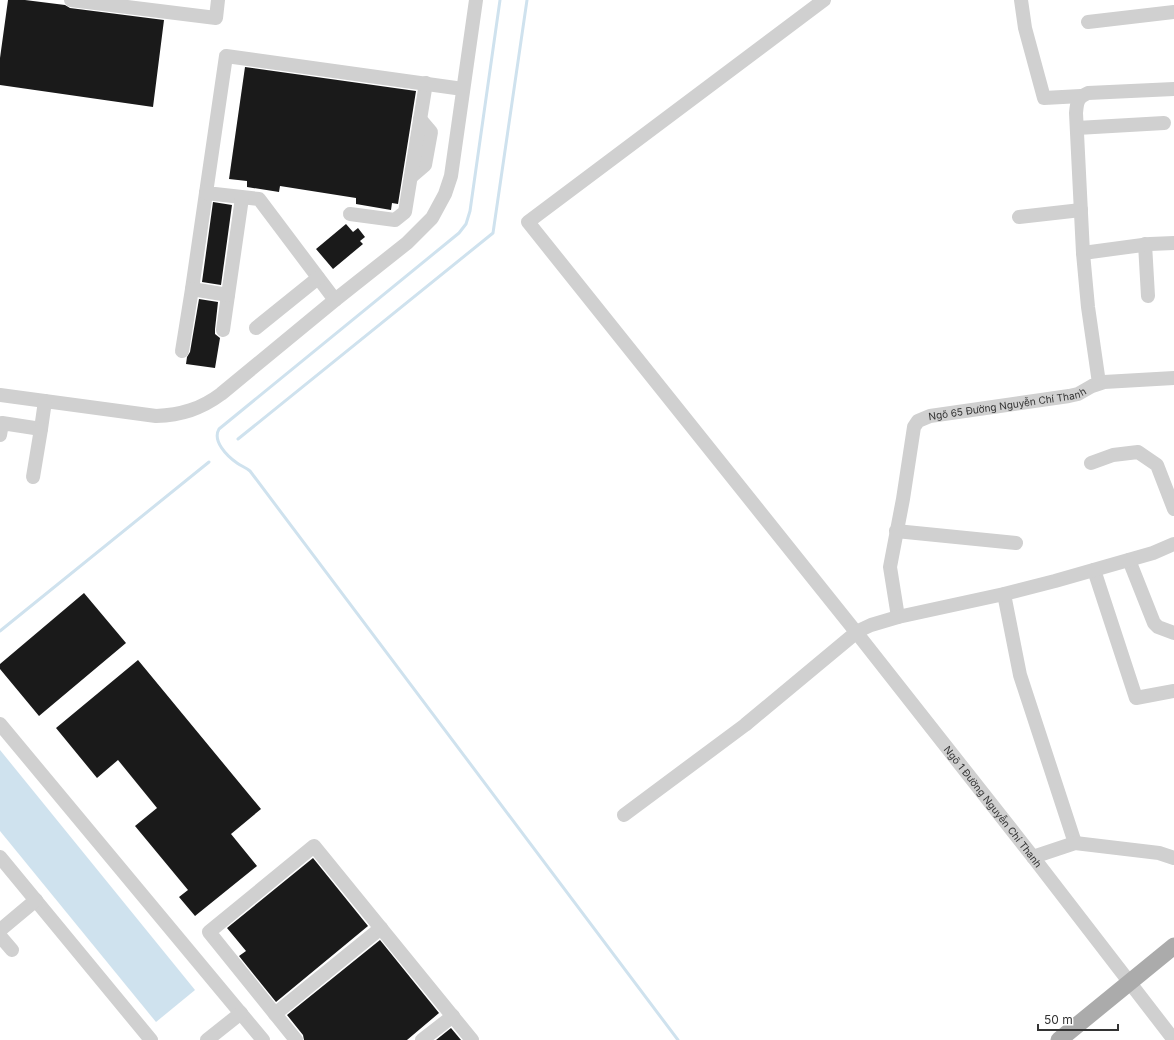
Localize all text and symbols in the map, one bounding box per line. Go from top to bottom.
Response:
street label: Ngõ 65 Đường Nguyễn Chí Thanh [928,385,1088,422]
street label: Ngõ 1 Đường Nguyễn Chí Thanh [942,743,1045,870]
scale bar [1038,1006,1118,1032]
text: 50 m [1044,1012,1073,1027]

